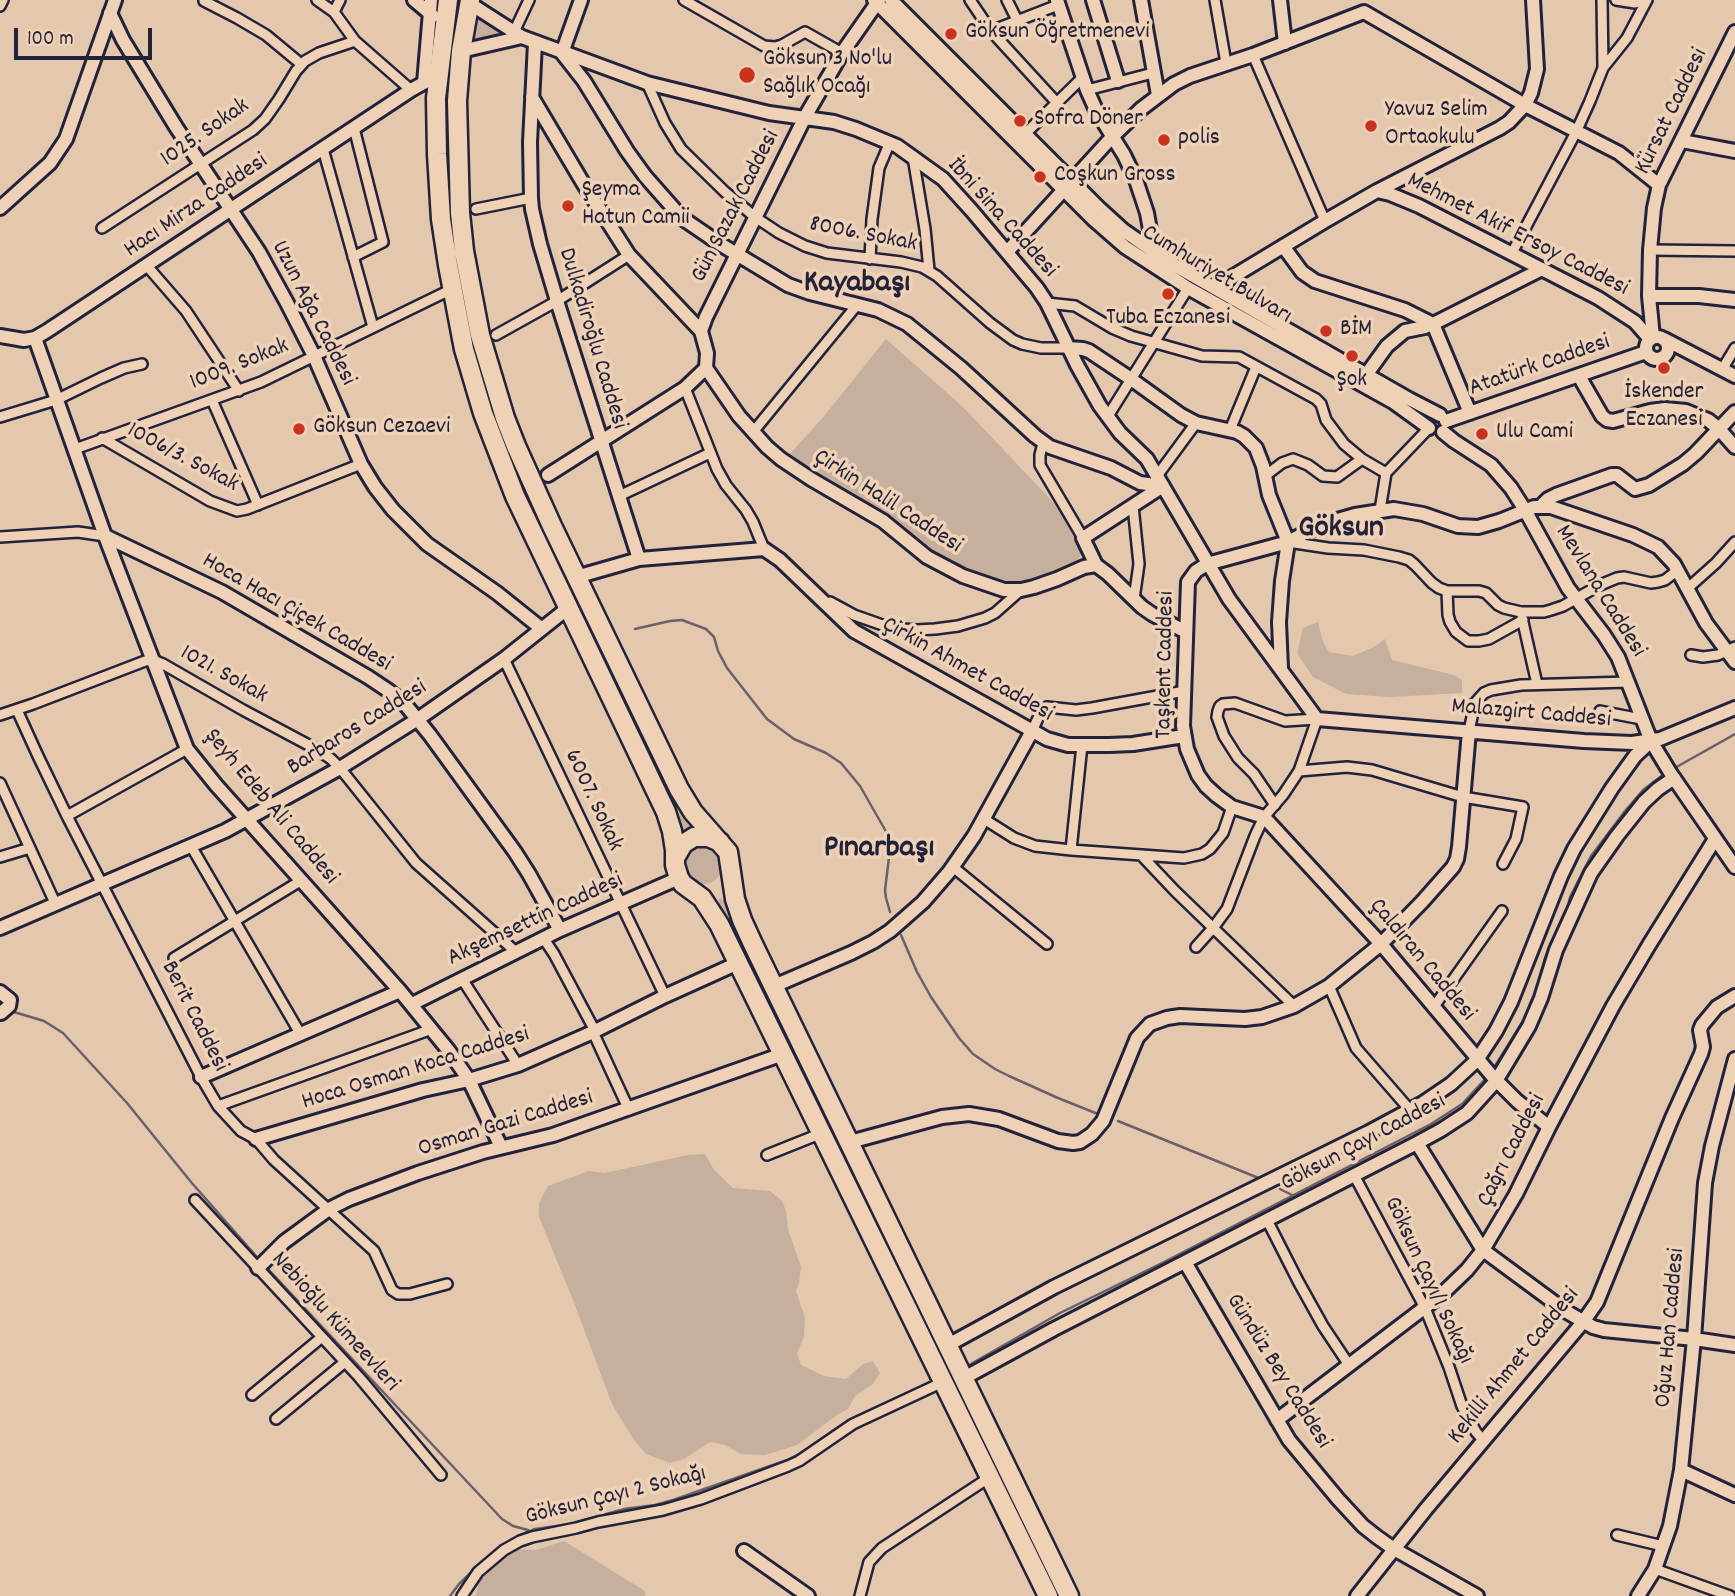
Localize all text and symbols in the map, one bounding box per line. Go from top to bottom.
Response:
scale bar [18,14,156,58]
place label: Göksun Öğretmenevi [965,20,1150,48]
text: 100 m [27,25,74,55]
marker: Göksun Öğretmenevi [943,26,959,42]
street label: Kürsat Caddesi [1630,44,1716,180]
place label: Göksun 3 No'lu Sağlık Ocağı [763,47,892,103]
marker: Göksun 3 No'lu Sağlık Ocağı [737,65,757,85]
street label: 1025. Sokak [156,93,256,175]
place label: Yavuz Selim Ortaokulu [1385,98,1488,154]
place label: Sofra Döner [1034,107,1143,135]
marker: Sofra Döner [1012,113,1028,129]
marker: Yavuz Selim Ortaokulu [1363,118,1379,134]
street label: Gün Sazak Caddesi [686,126,788,288]
place label: polis [1178,126,1220,154]
marker: polis [1156,132,1172,148]
street label: Hacı Mirza Caddesi [120,148,274,266]
street label: İbni Sina Caddesi [940,153,1062,285]
place label: Coşkun Gross [1054,163,1176,191]
street label: Mehmet Akif Ersoy Caddesi [1401,168,1633,304]
marker: Coşkun Gross [1032,169,1048,185]
place label: Şeyma Hatun Camii [582,178,690,234]
marker: Şeyma Hatun Camii [560,198,576,214]
street label: 8006. Sokak [807,211,919,261]
street label: Cumhuriyet Bulvarı [1136,220,1296,332]
street label: Uzun Ağa Caddesi [263,237,361,391]
street label: Dulkadiroğlu Caddesi [550,245,632,433]
district label: Kayabaşı [804,267,910,305]
marker: Tuba Eczanesi [1160,286,1176,302]
place label: Tuba Eczanesi [1106,306,1230,334]
place label: BİM [1340,317,1372,345]
marker: BİM [1318,323,1334,339]
street label: Atatürk Caddesi [1466,329,1614,405]
street label: 1009. Sokak [186,333,294,399]
marker: Şok [1344,348,1360,364]
marker: İskender Eczanesi [1656,360,1672,376]
place label: Şok [1337,368,1367,396]
place label: İskender Eczanesi [1624,380,1704,436]
place label: Göksun Cezaevi [313,415,450,443]
street label: 1006/3. Sokak [121,418,243,500]
place label: Ulu Cami [1496,420,1573,448]
marker: Göksun Cezaevi [291,421,307,437]
marker: Ulu Cami [1474,426,1490,442]
street label: Çirkin Halil Caddesi [808,444,966,562]
district label: Göksun [1298,512,1384,550]
street label: Mevlana Caddesi [1547,521,1651,663]
street label: Hoca Hacı Çiçek Caddesi [196,548,396,680]
street label: Taşkent Caddesi [1151,591,1183,739]
street label: Çirkin Ahmet Caddesi [876,612,1058,730]
street label: 1021. Sokak [174,640,272,712]
street label: Barbaros Caddesi [283,675,433,783]
street label: Malazgirt Caddesi [1450,694,1612,736]
street label: Şeyh Edeb Ali Caddesi [196,724,344,892]
street label: 6007. Sokak [556,746,628,856]
district label: Pınarbaşı [824,832,934,870]
street label: Akşemsettin Caddesi [444,868,628,974]
street label: Çaldıran Caddesi [1361,894,1481,1028]
street label: Berit Caddesi [153,957,233,1077]
street label: Hoca Osman Koca Caddesi [299,1022,533,1118]
street label: Osman Gazi Caddesi [415,1085,597,1165]
street label: Göksun Çayı Caddesi [1277,1088,1451,1200]
street label: Çağrı Caddesi [1472,1090,1554,1212]
street label: Göksun Çayı/1 Sokağı [1376,1193,1478,1369]
street label: Nebioğlu Kümeevleri [264,1247,404,1399]
street label: Oğuz Han Caddesi [1651,1247,1693,1409]
street label: Kekilli Ahmet Caddesi [1443,1283,1587,1451]
street label: Gündüz Bey Caddesi [1218,1289,1336,1455]
street label: Göksun Çayı 2 Sokağı [523,1461,709,1533]

